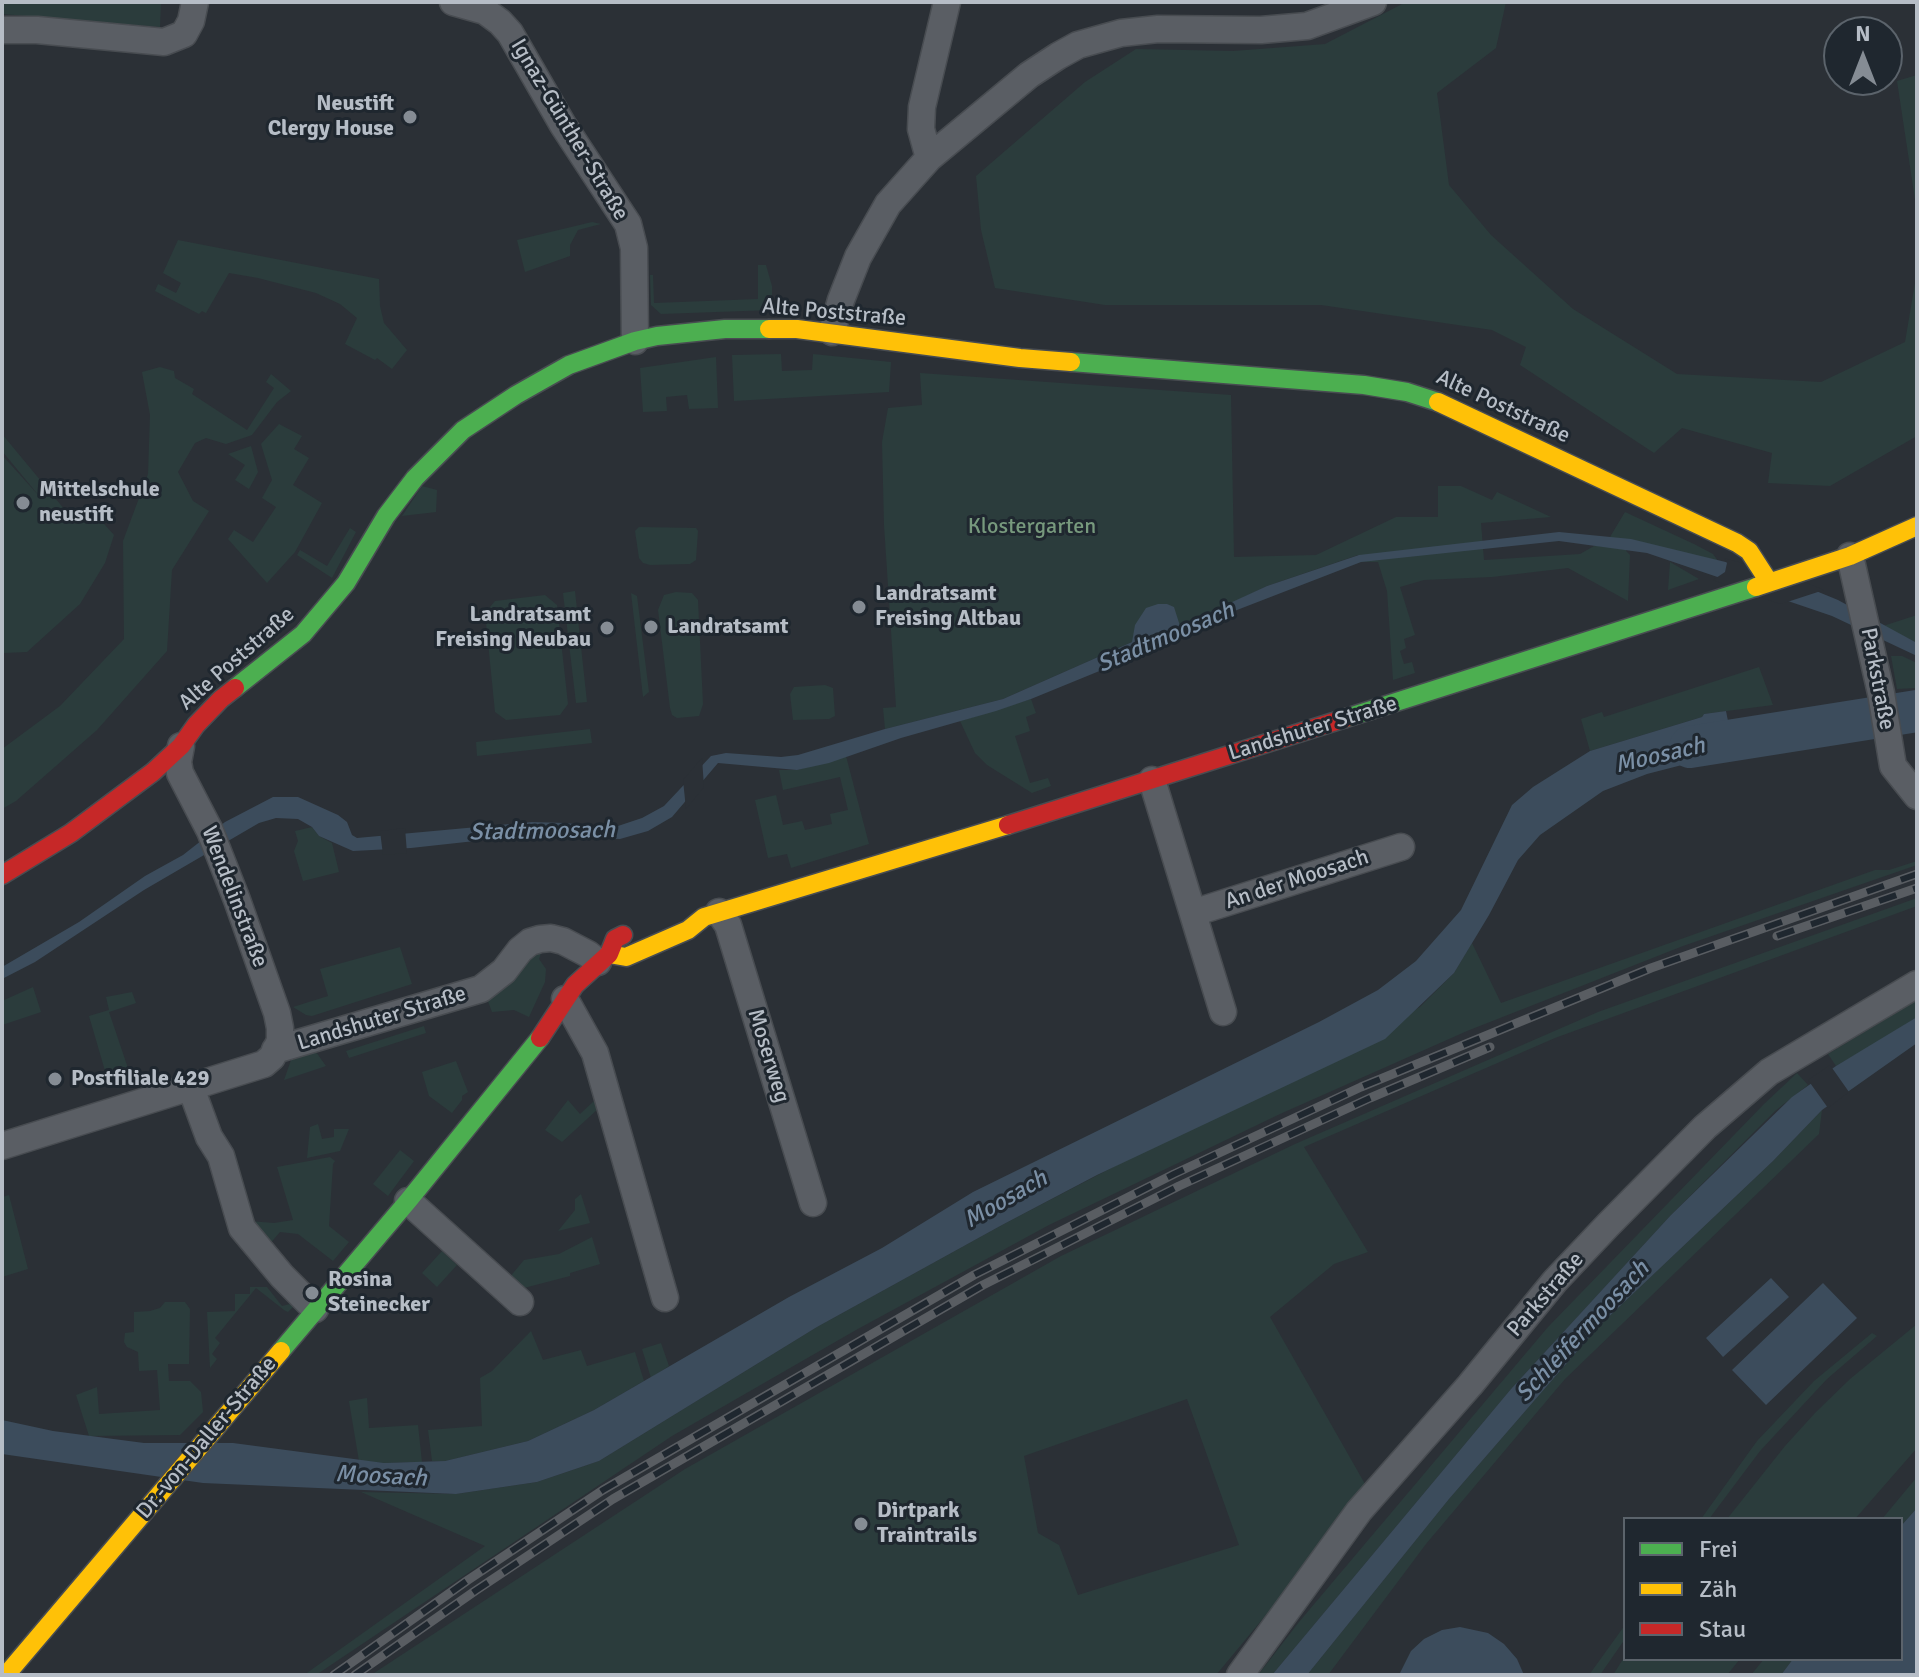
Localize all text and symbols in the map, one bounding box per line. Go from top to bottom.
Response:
north arrow [1823,16,1903,96]
text: N [1855,20,1871,47]
street label: Ignaz-Günther-Straße [504,35,634,225]
place label: Neustift Clergy House [268,91,394,142]
marker: Neustift Clergy House [401,108,419,126]
street label: Alte Poststraße [761,294,907,332]
street label: Alte Poststraße [1432,364,1574,450]
place label: Mittelschule neustift [39,477,160,528]
marker: Mittelschule neustift [14,494,32,512]
park label: Klostergarten [968,514,1096,540]
place label: Landratsamt Freising Altbau [875,581,1021,632]
water label: Stadtmoosach [1093,596,1239,680]
marker: Landratsamt Freising Altbau [850,598,868,616]
street label: Alte Poststraße [174,602,300,716]
place label: Landratsamt Freising Neubau [435,602,591,654]
place label: Landratsamt [667,614,789,640]
marker: Landratsamt [642,618,660,636]
marker: Landratsamt Freising Neubau [598,619,616,637]
street label: Parkstraße [1854,626,1900,732]
street label: Landshuter Straße [1225,691,1401,767]
water label: Moosach [1612,732,1708,780]
water label: Stadtmoosach [469,816,615,848]
street label: Wendelinstraße [195,823,273,971]
street label: An der Moosach [1222,844,1372,916]
street label: Landshuter Straße [294,981,470,1057]
street label: Moserweg [741,1006,795,1106]
place label: Postfiliale 429 [71,1066,209,1092]
marker: Postfiliale 429 [46,1070,64,1088]
water label: Moosach [959,1165,1053,1235]
street label: Parkstraße [1502,1247,1590,1343]
water label: Schleifermoosach [1510,1255,1656,1409]
place label: Rosina Steinecker [328,1267,430,1318]
marker: Rosina Steinecker [303,1284,321,1302]
street label: Dr.-von-Daller-Straße [131,1352,283,1524]
water label: Moosach [335,1460,427,1494]
place label: Dirtpark Traintrails [877,1498,977,1550]
marker: Dirtpark Traintrails [852,1515,870,1533]
legend [1623,1517,1903,1661]
text: Frei [1699,1534,1738,1564]
text: Zäh [1699,1574,1737,1604]
text: Stau [1699,1614,1746,1644]

